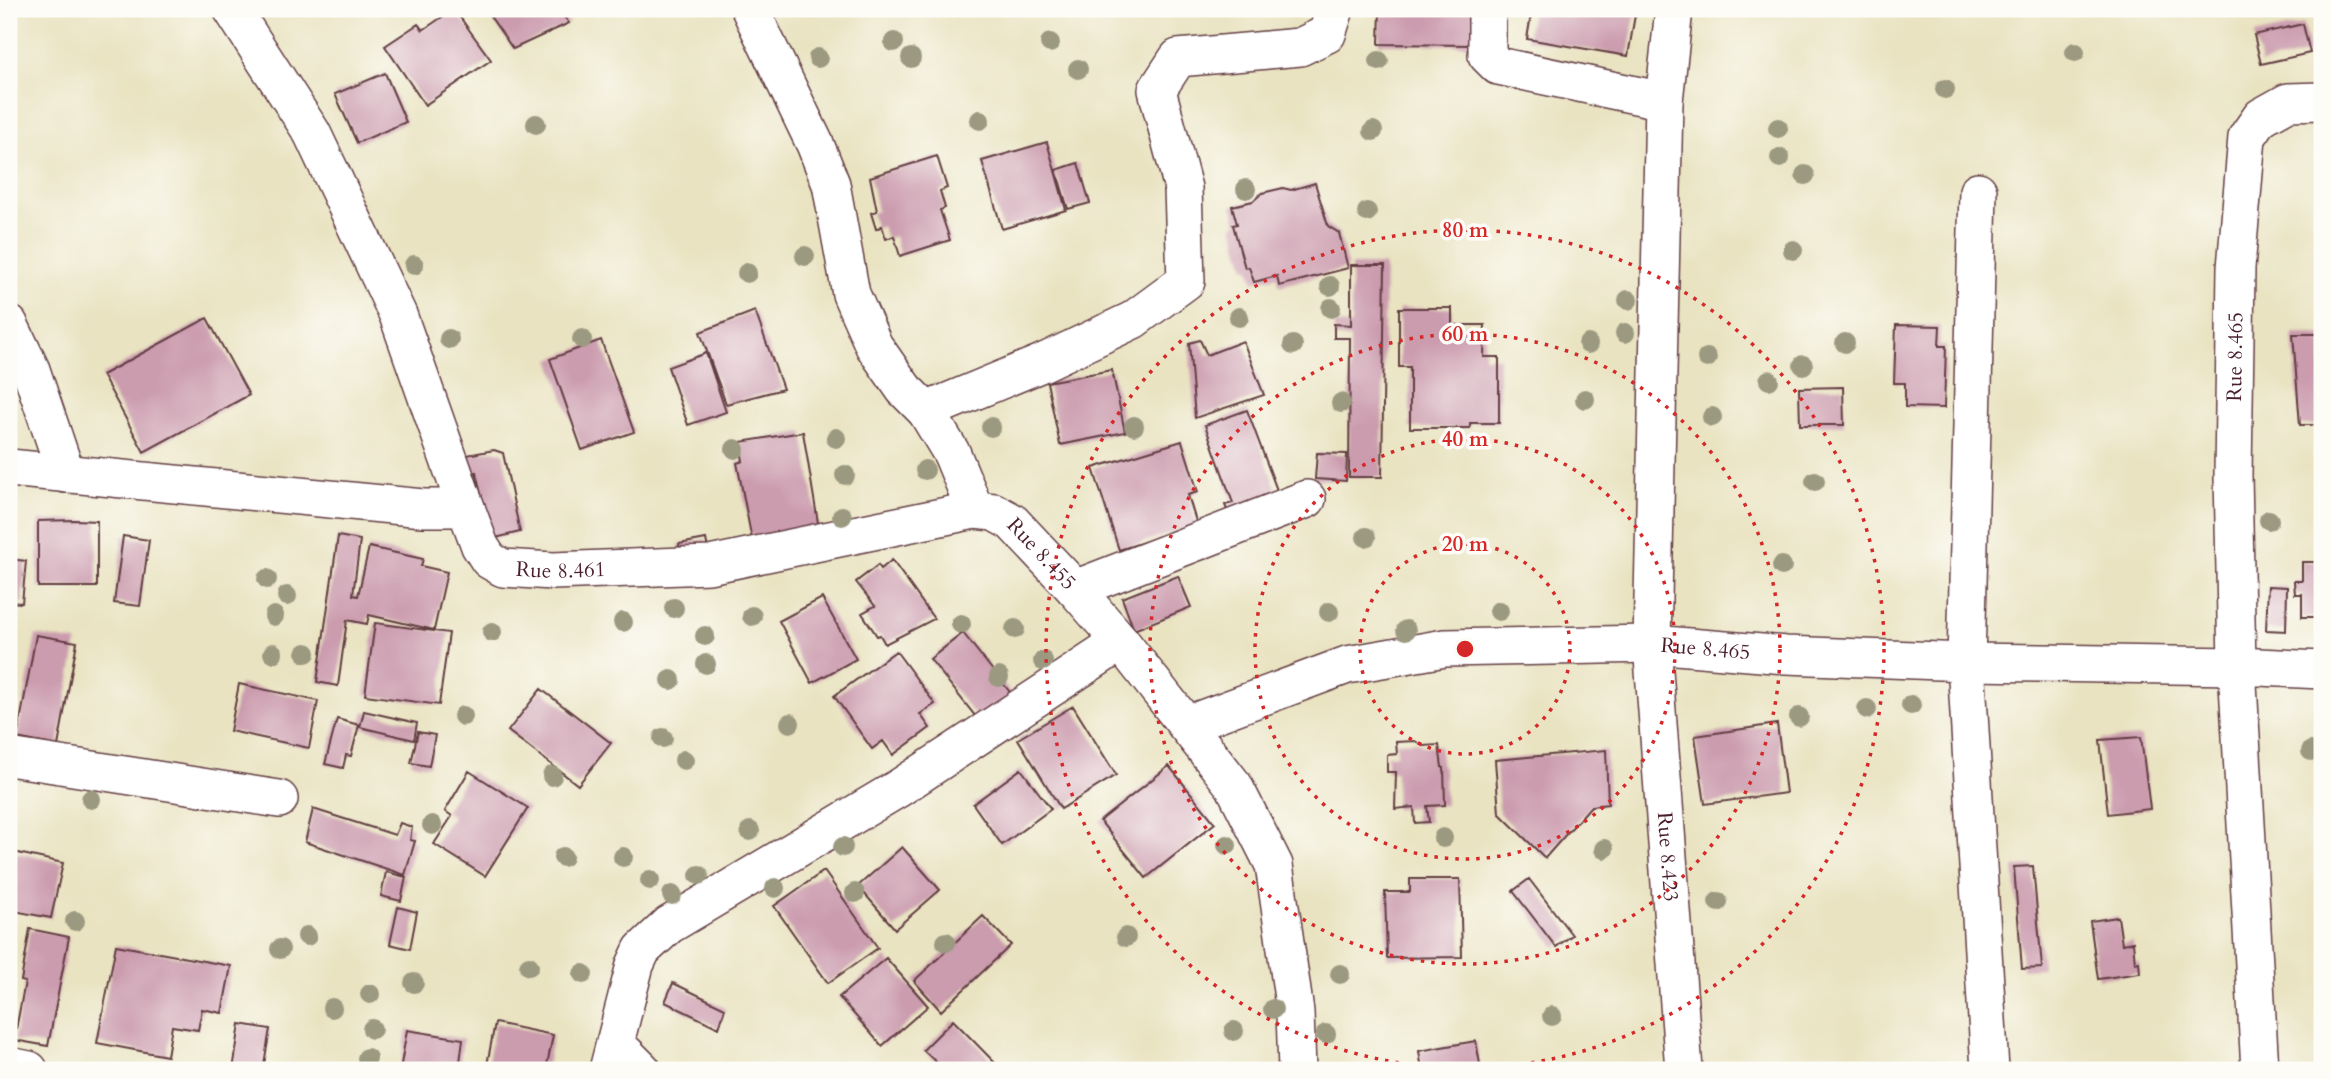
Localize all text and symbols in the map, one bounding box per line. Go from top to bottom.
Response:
text: 80 m [1442,216,1489,245]
street label: Rue 8.465 [2220,312,2250,402]
text: 60 m [1442,320,1489,349]
text: 40 m [1442,425,1489,454]
street label: Rue 8.455 [1000,511,1083,596]
text: 20 m [1442,530,1489,559]
street label: Rue 8.461 [515,554,606,586]
street label: Rue 8.465 [1660,630,1751,667]
centre of rings [1453,637,1477,661]
street label: Rue 8.423 [1650,811,1686,903]

